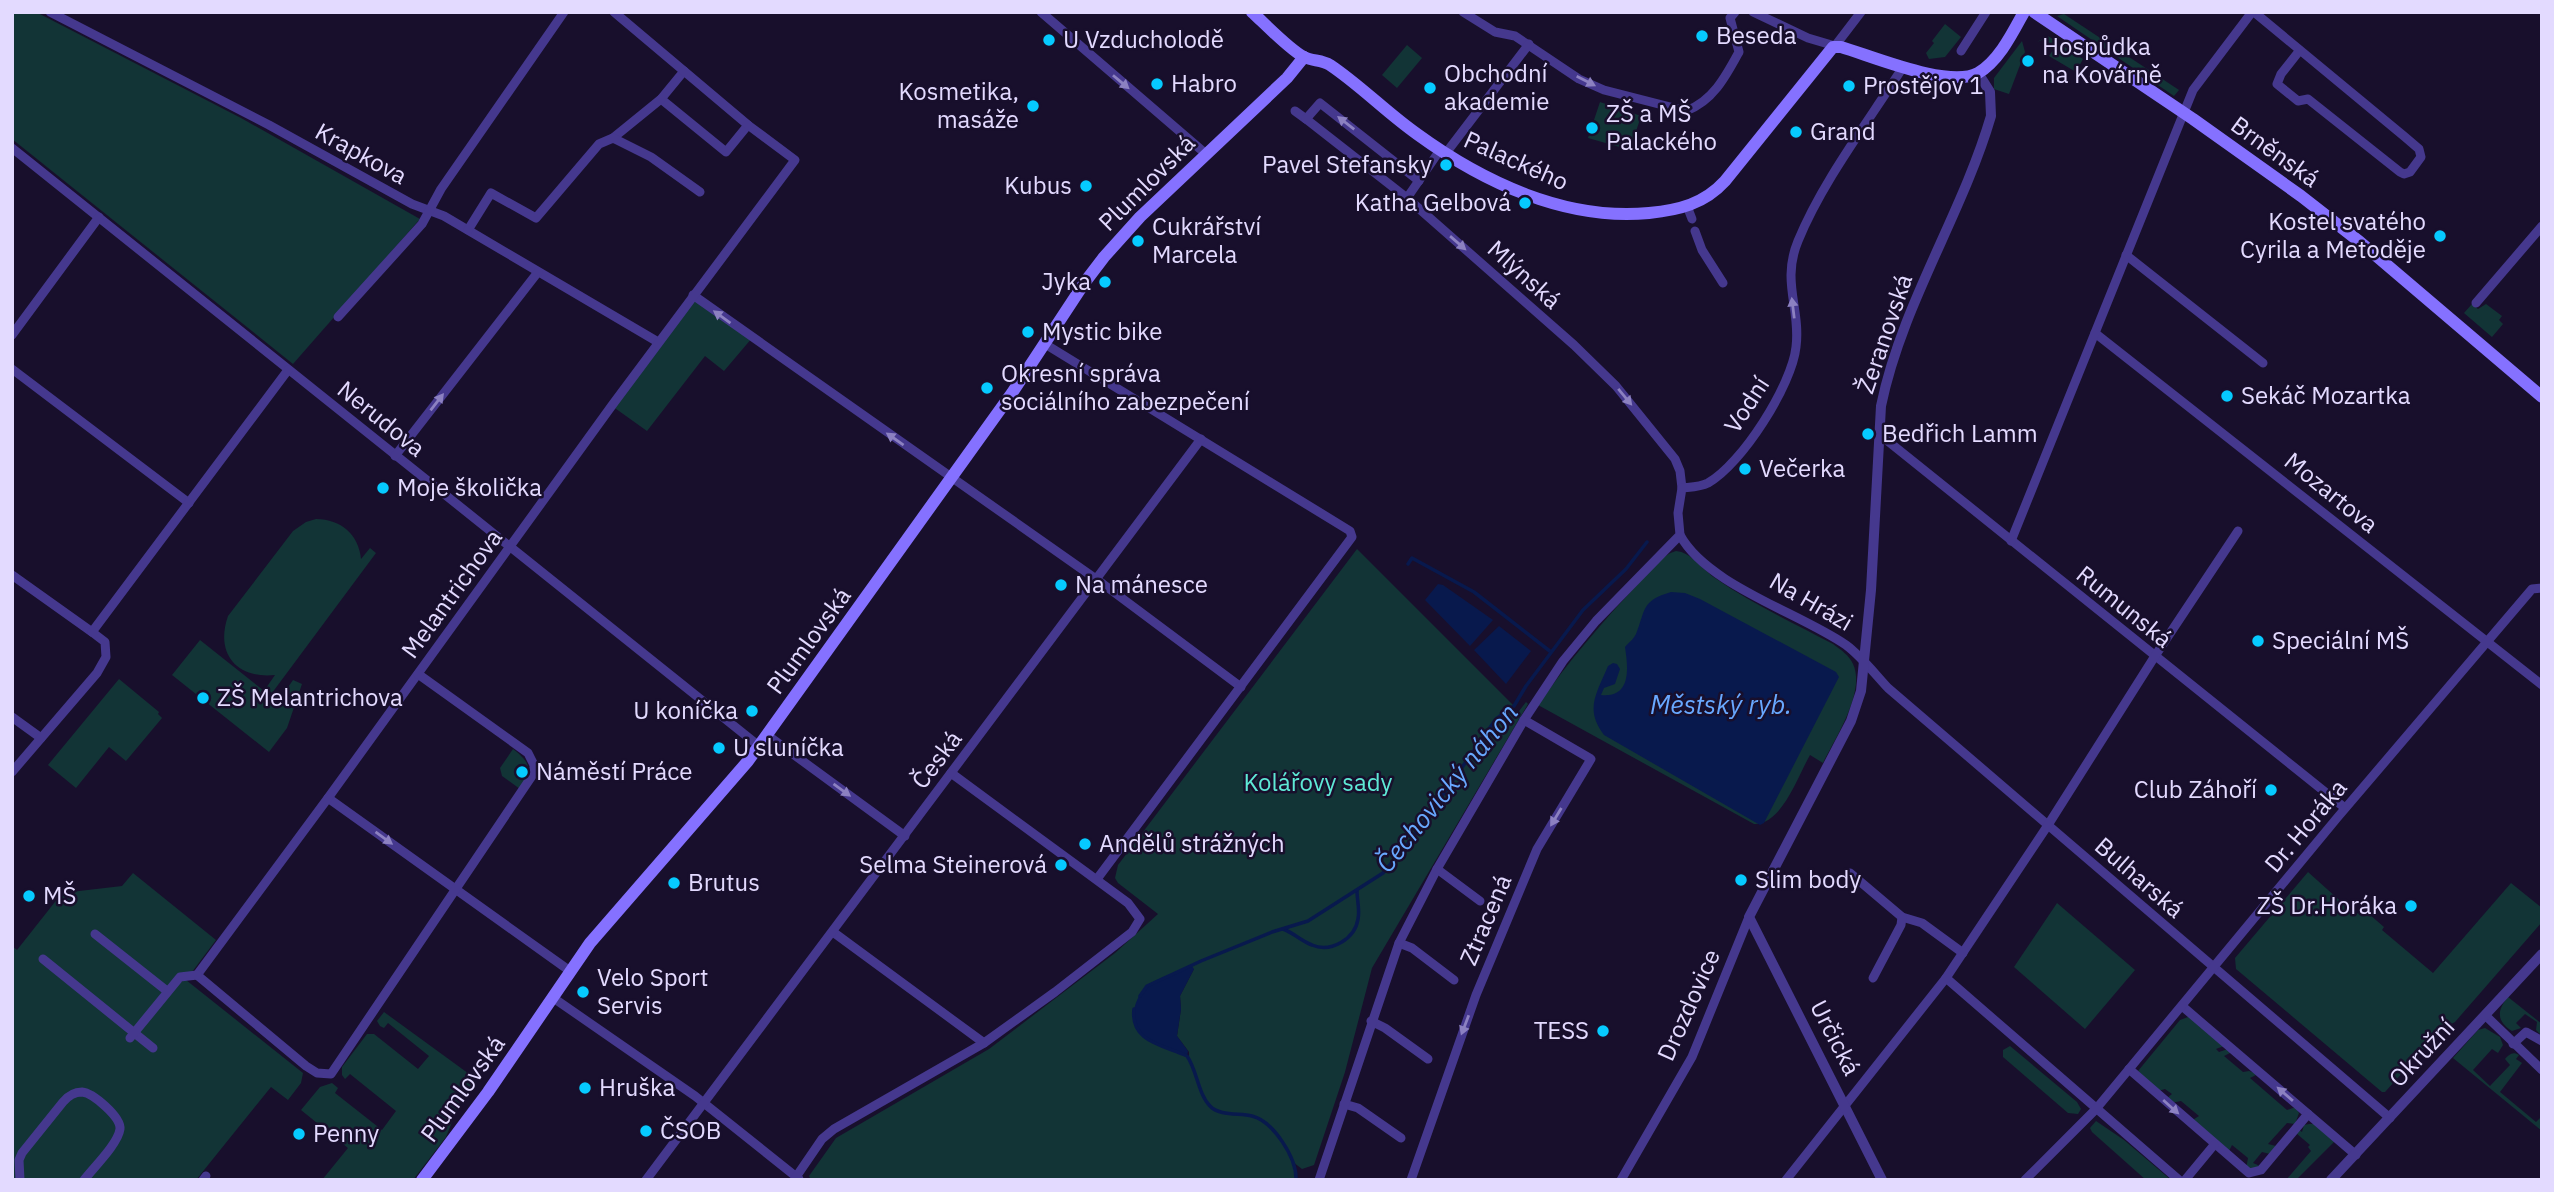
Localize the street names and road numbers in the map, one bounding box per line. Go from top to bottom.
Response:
street label: Brněnská [2225,108,2326,194]
street label: Krapkova [310,115,413,192]
street label: Palackého [1459,123,1574,197]
street label: Plumlovská [1091,127,1202,238]
street label: Mlýnská [1481,233,1568,316]
street label: Žeranovská [1849,270,1919,398]
street label: Vodní [1716,370,1776,439]
street label: Nerudova [331,373,432,464]
street label: Mozartova [2278,445,2385,540]
street label: Melantrichova [394,522,509,664]
street label: Rumunská [2070,558,2179,655]
street label: Na Hrázi [1764,565,1859,638]
street label: Plumlovská [759,581,858,700]
street label: Česká [904,724,969,795]
street label: Dr. Horáka [2257,772,2354,879]
street label: Bulharská [2088,830,2191,925]
street label: Ztracená [1452,869,1518,970]
street label: Drozdovice [1649,944,1727,1065]
street label: Určická [1803,994,1868,1081]
street label: Okružní [2381,1011,2461,1094]
street label: Plumlovská [413,1029,512,1148]

